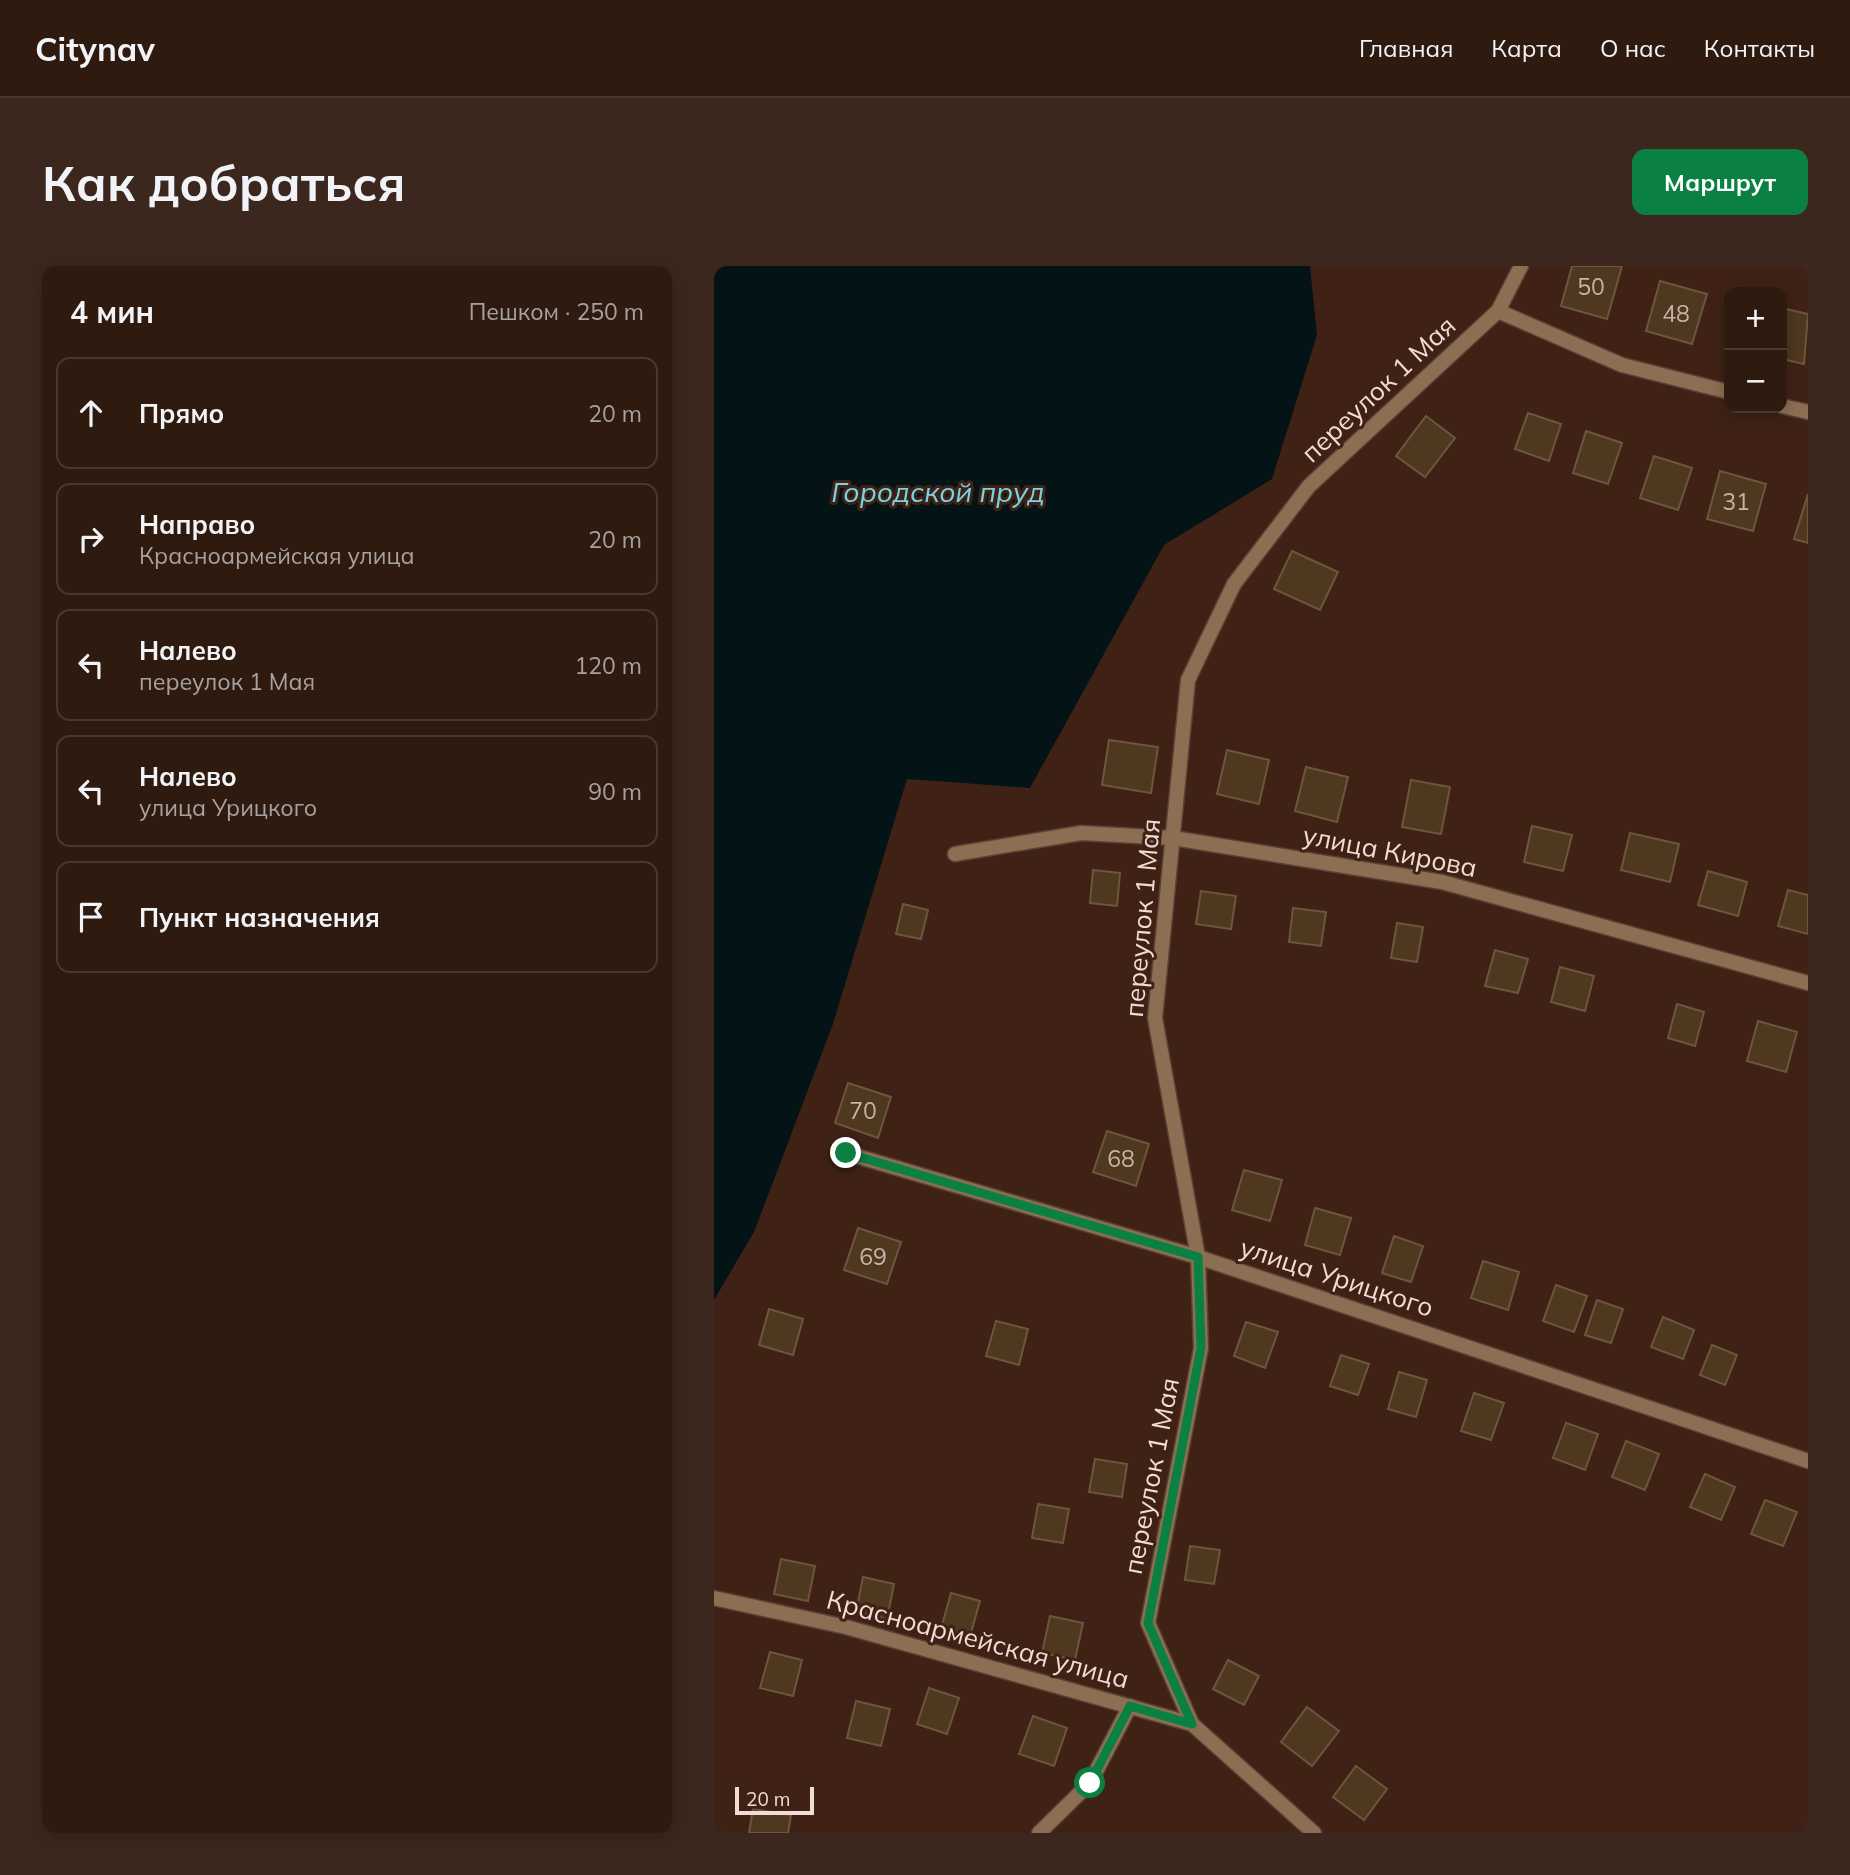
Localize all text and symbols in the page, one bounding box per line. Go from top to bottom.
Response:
text: Citynav [35,28,155,69]
text: Главная [1359,33,1453,63]
text: Карта [1491,33,1562,63]
text: О нас [1600,33,1666,63]
text: Контакты [1704,33,1815,63]
button: Маршрут [1632,149,1808,215]
text: Как добраться [42,152,405,213]
house number: 50 [1577,272,1605,301]
map controls [1724,287,1787,413]
button: + [1724,287,1787,350]
text: 4 мин [70,293,154,331]
text: Пешком · 250 m [469,297,644,326]
house number: 48 [1662,299,1690,328]
street label: переулок 1 Мая [1294,309,1462,469]
button: − [1724,350,1787,413]
icon: ahead [72,394,110,432]
text: Прямо [139,397,224,430]
text: 20 m [588,399,642,428]
water label: Городской пруд [831,474,1045,509]
house number: 31 [1722,487,1750,516]
text: Направо [139,508,255,541]
icon: right [72,520,110,558]
text: 20 m [588,525,642,554]
text: Красноармейская улица [139,541,415,570]
text: Налево [139,634,237,667]
icon: left [72,646,110,684]
text: 120 m [574,651,642,680]
text: переулок 1 Мая [139,667,315,696]
text: Налево [139,760,237,793]
icon: left [72,772,110,810]
text: 90 m [588,777,642,806]
text: улица Урицкого [139,793,317,822]
street label: переулок 1 Мая [1117,817,1167,1019]
street label: улица Кирова [1300,818,1480,884]
icon: arrive [72,898,110,936]
text: Пункт назначения [139,901,380,934]
house number: 70 [849,1096,877,1125]
route end [830,1137,861,1168]
house number: 68 [1107,1144,1135,1173]
street label: улица Урицкого [1236,1230,1438,1324]
house number: 69 [859,1242,887,1271]
street label: переулок 1 Мая [1116,1375,1186,1577]
street label: Красноармейская улица [823,1583,1133,1695]
route start [1074,1767,1105,1798]
scale bar [735,1784,814,1816]
text: 20 m [746,1787,790,1811]

